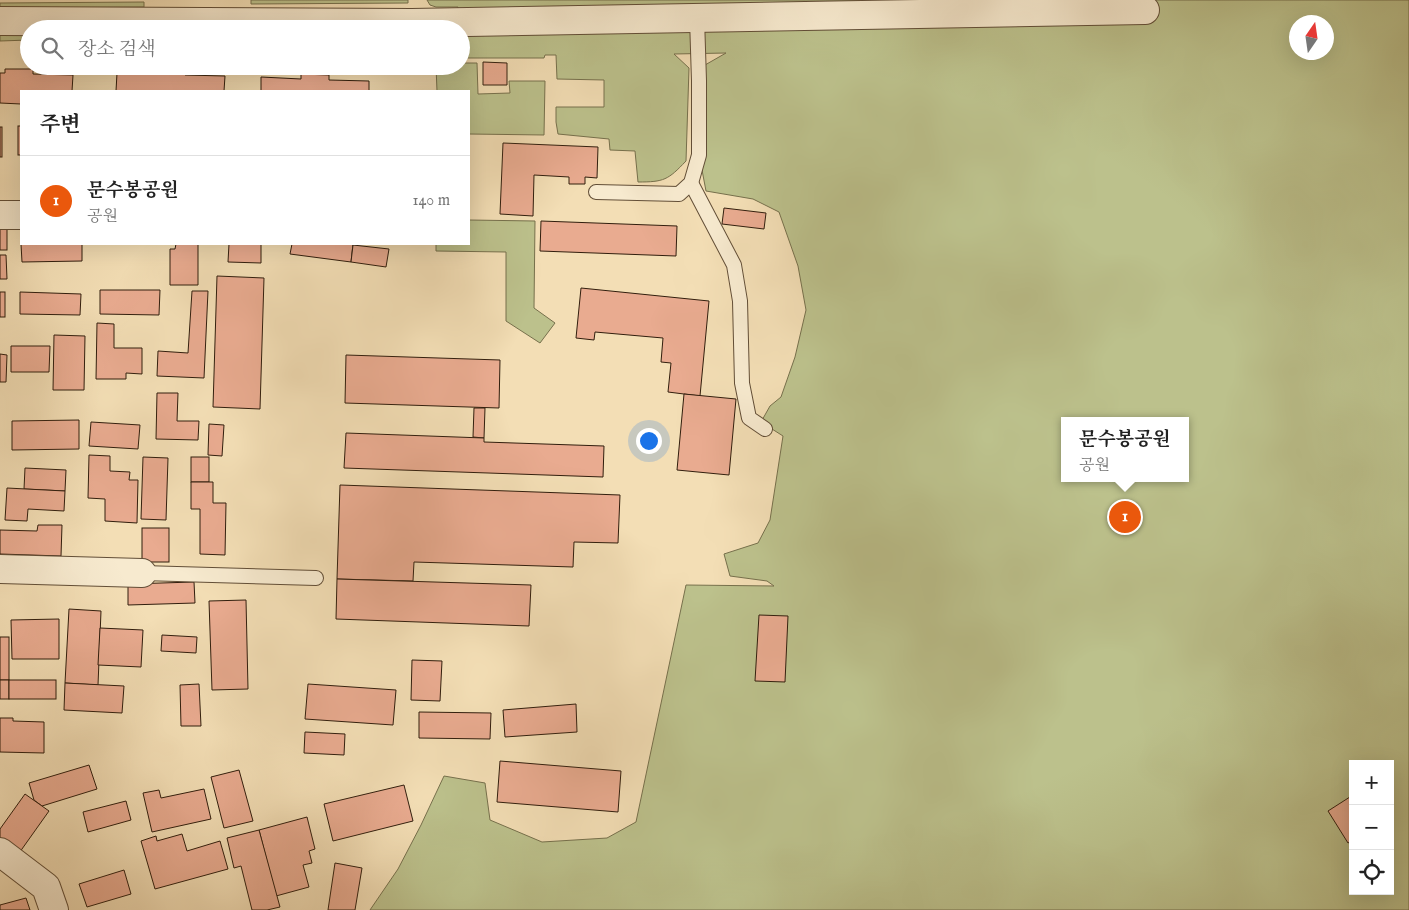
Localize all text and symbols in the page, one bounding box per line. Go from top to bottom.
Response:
north arrow [1289,15,1334,60]
search box [20,20,470,75]
icon: search [38,34,66,62]
text: 장소 검색 [78,38,156,62]
text: 주변 [40,112,81,139]
text: 문수봉공원 [87,179,179,203]
text: 1 [53,191,59,211]
text: 140 m [412,191,450,211]
text: 공원 [87,207,118,227]
popup [1061,417,1189,482]
your location [636,428,662,454]
text: 문수봉공원 [1079,428,1171,452]
text: 공원 [1079,456,1110,476]
pin: 1 [1109,498,1141,536]
map controls [1349,760,1394,895]
button: + [1349,760,1394,805]
button: − [1349,805,1394,850]
button: locate [1349,850,1394,895]

